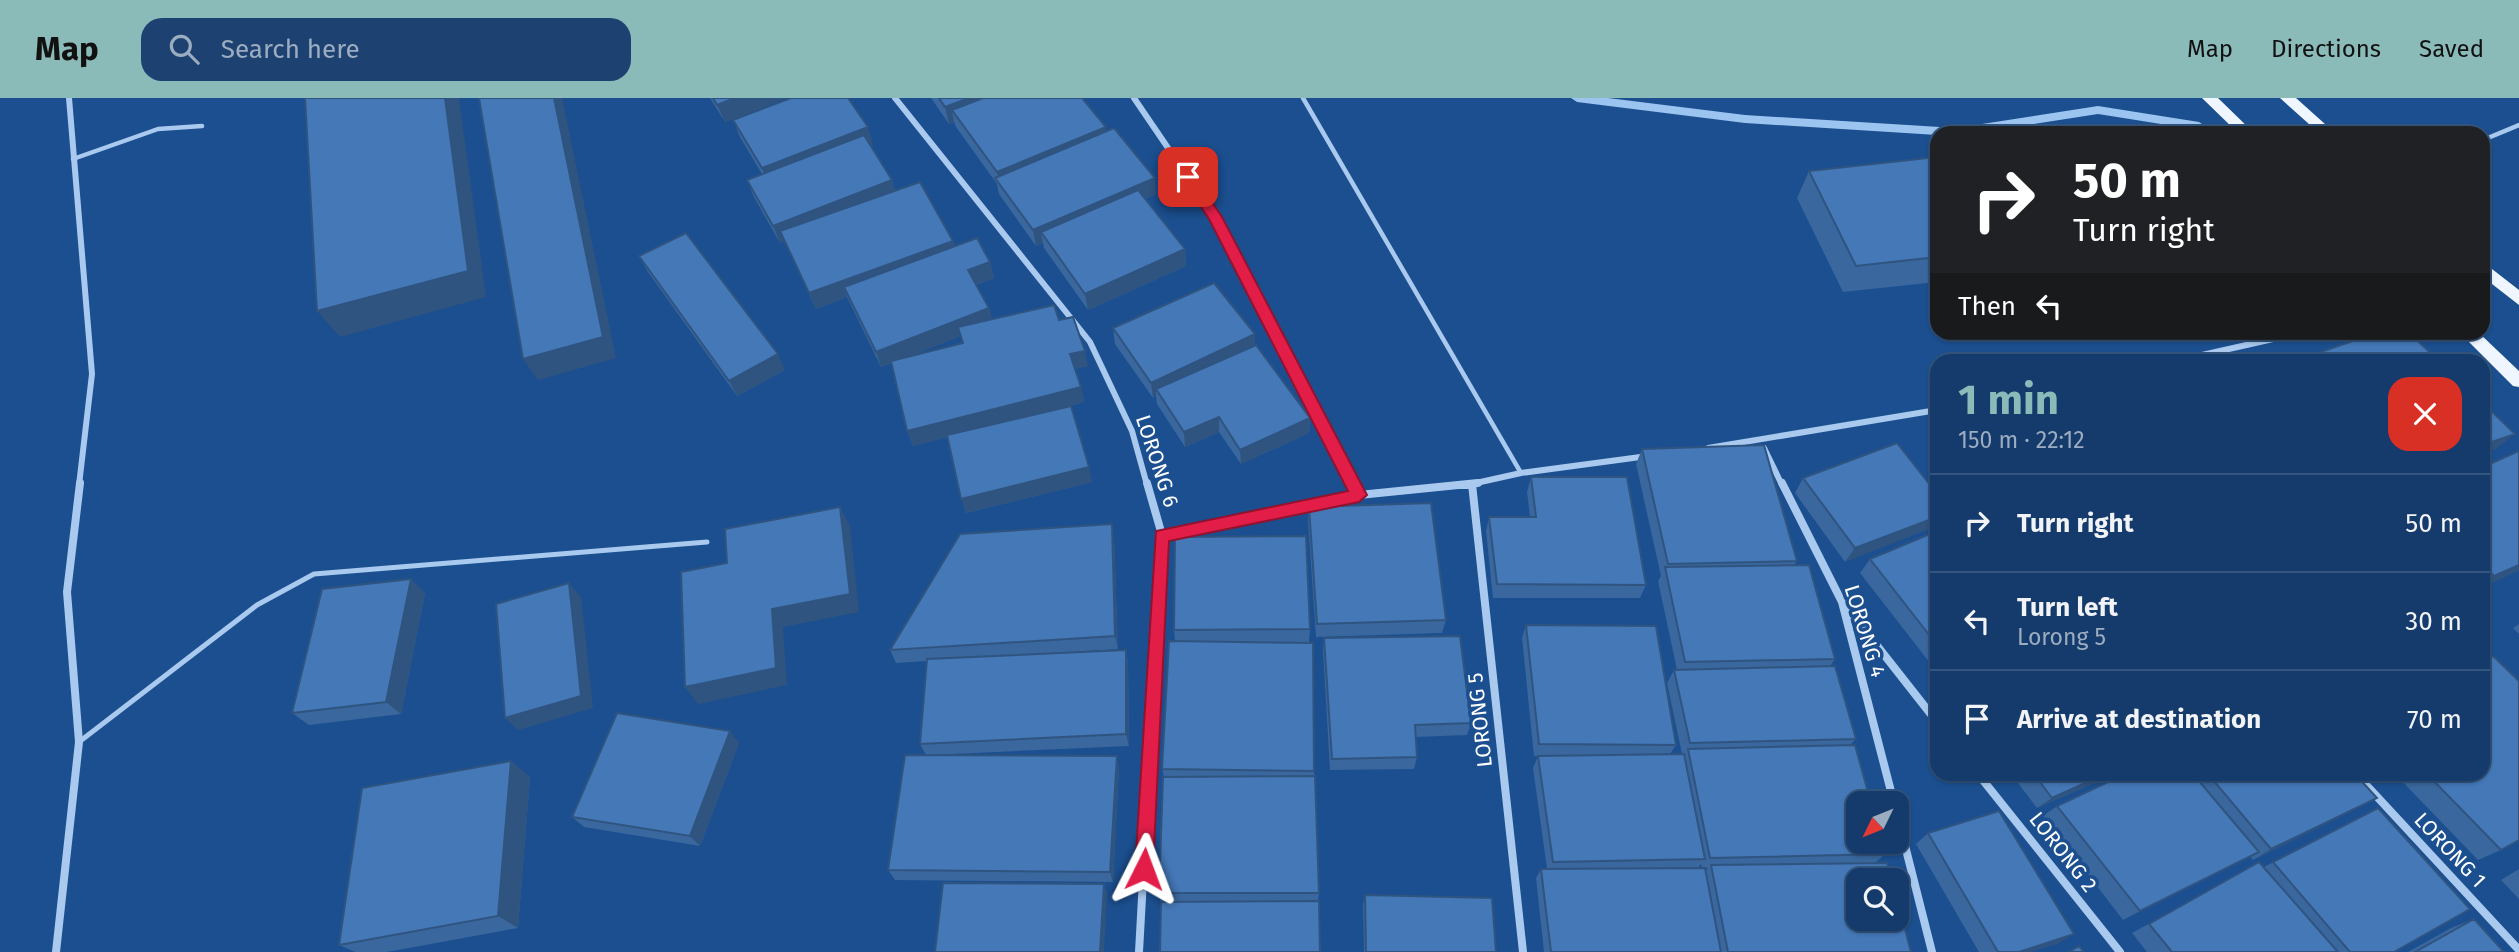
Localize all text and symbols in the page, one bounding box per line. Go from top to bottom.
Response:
search box [141,18,631,81]
text: Map [35,29,99,69]
icon: search [165,30,203,68]
text: Search here [221,34,360,65]
text: Map [2187,35,2233,63]
text: Directions [2271,35,2381,63]
text: Saved [2419,35,2484,63]
pin [1158,147,1218,207]
text: 50 m [2073,151,2181,210]
icon: right [1958,154,2049,245]
icon: arrive [1169,158,1207,196]
text: Turn right [2073,211,2215,249]
icon: left [2030,287,2068,325]
text: Then [1958,291,2016,322]
text: 1 min [1958,375,2059,425]
button: close [2388,377,2462,451]
street label: LORONG 6 [1130,412,1184,510]
text: 150 m · 22:12 [1958,426,2085,454]
icon: right [1958,504,1996,542]
text: Turn right [2017,508,2134,539]
text: 50 m [2405,508,2462,539]
street label: LORONG 4 [1839,582,1891,680]
text: Turn left [2017,592,2118,623]
icon: left [1958,602,1996,640]
text: 30 m [2405,606,2462,637]
text: Lorong 5 [2017,623,2106,651]
street label: LORONG 5 [1462,672,1498,768]
icon: arrive [1958,700,1996,738]
text: Arrive at destination [2017,704,2261,735]
text: 70 m [2407,704,2462,735]
north arrow [1846,791,1909,854]
map controls [1846,791,1909,931]
street label: LORONG 2 [2024,807,2102,897]
street label: LORONG 1 [2409,807,2491,893]
position arrow [1107,832,1181,906]
button: search [1846,868,1909,931]

